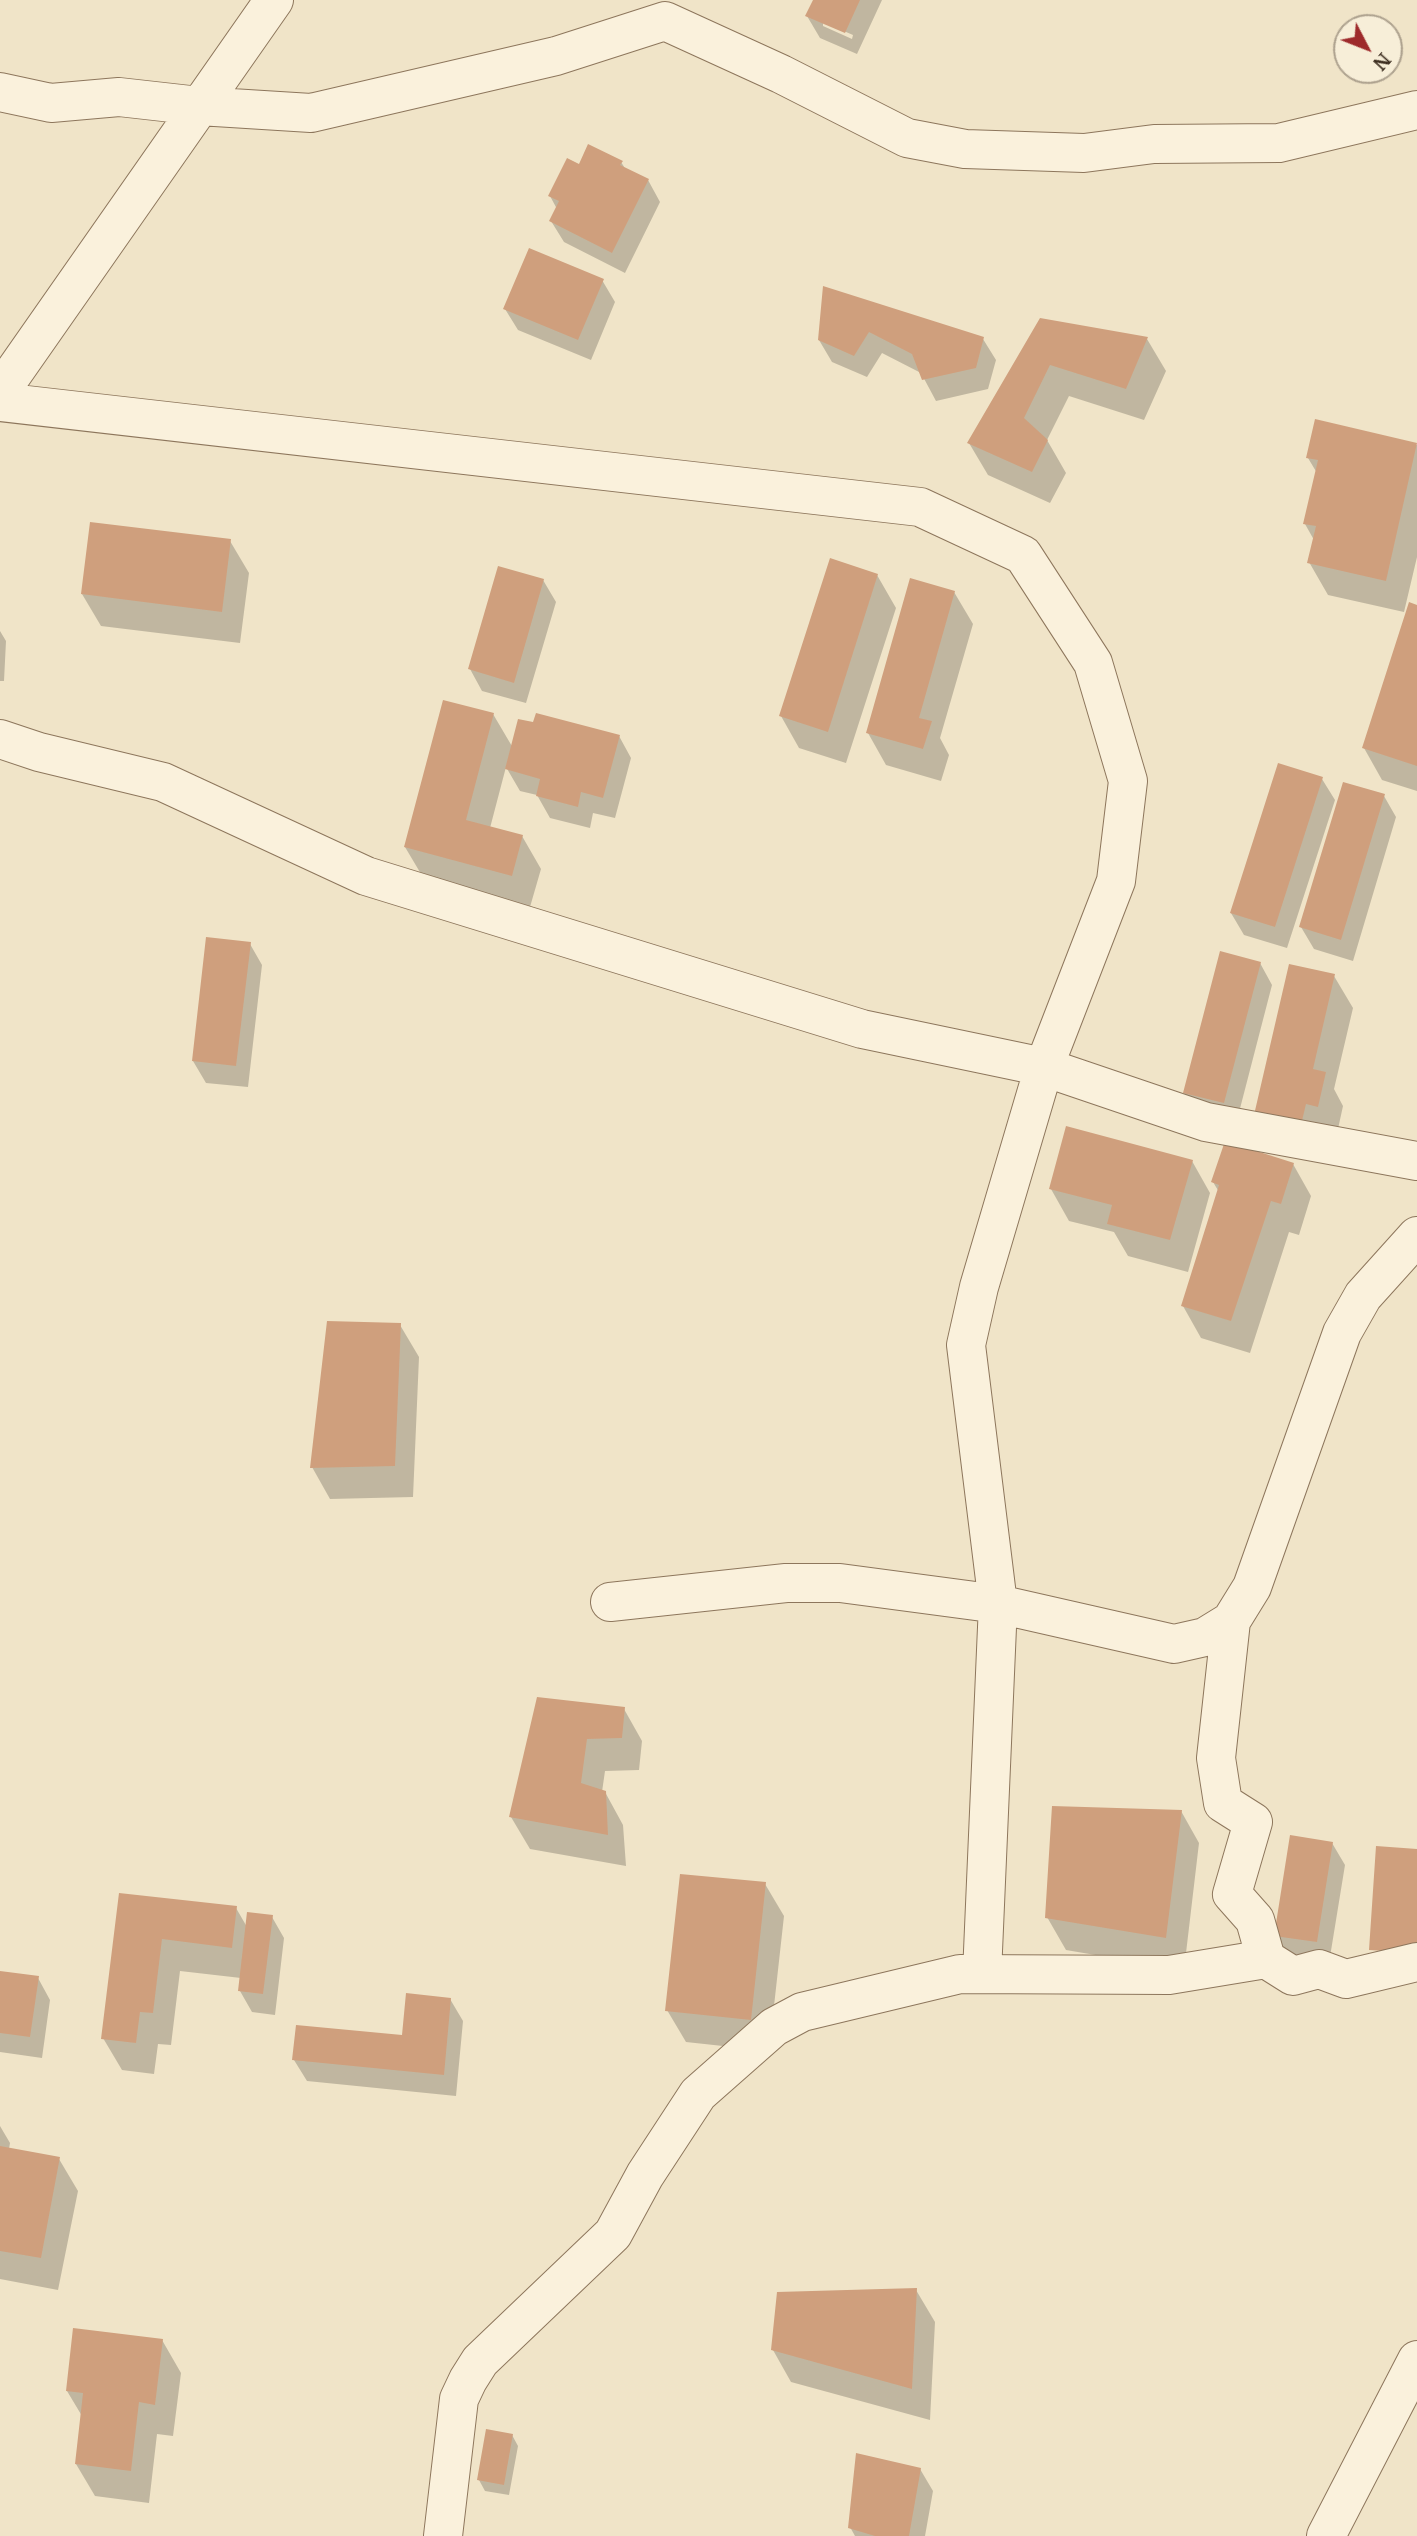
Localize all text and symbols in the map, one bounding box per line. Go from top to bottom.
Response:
north arrow [1333,14,1403,84]
text: N [1368,48,1396,75]

